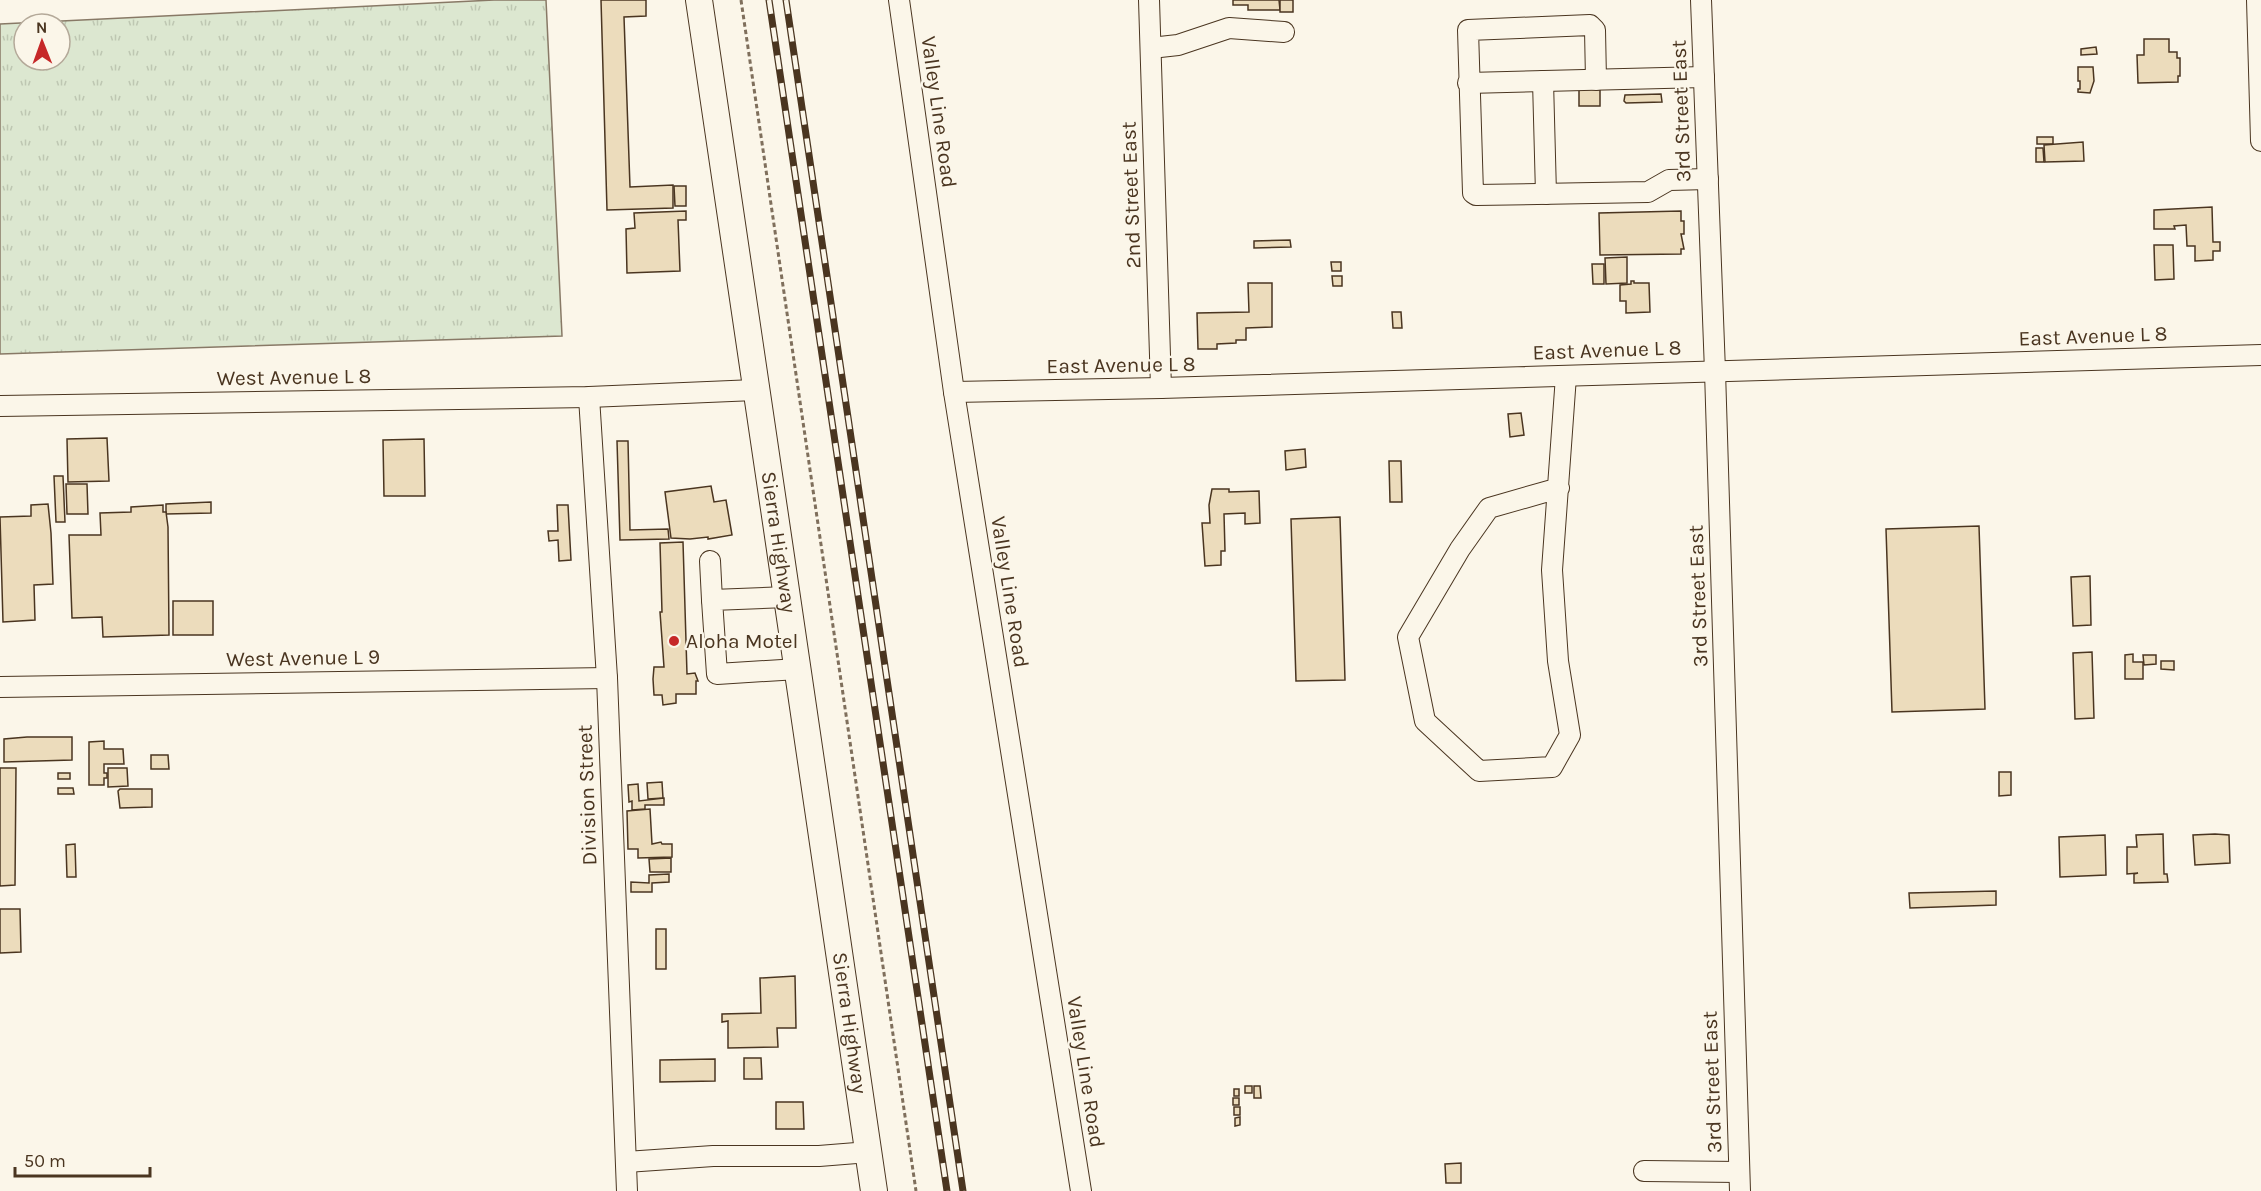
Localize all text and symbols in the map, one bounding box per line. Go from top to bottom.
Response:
north arrow [12,12,72,72]
text: N [36,18,48,37]
street label: Valley Line Road [916,35,962,189]
street label: 3rd Street East [1667,39,1695,183]
street label: 2nd Street East [1116,121,1146,269]
street label: East Avenue L 8 [2018,321,2168,351]
street label: East Avenue L 8 [1532,335,1682,365]
street label: East Avenue L 8 [1046,352,1196,378]
street label: West Avenue L 8 [216,364,372,390]
street label: Sierra Highway [756,470,801,615]
street label: Valley Line Road [986,515,1034,669]
street label: 3rd Street East [1684,524,1712,668]
place label: Aloha Motel [686,629,798,653]
marker: Aloha Motel [667,634,681,648]
street label: West Avenue L 9 [226,645,380,671]
street label: Division Street [573,724,601,866]
street label: Sierra Highway [828,950,872,1096]
street label: Valley Line Road [1062,995,1110,1149]
street label: 3rd Street East [1698,1010,1726,1154]
scale bar [15,1140,150,1178]
text: 50 m [24,1150,66,1172]

